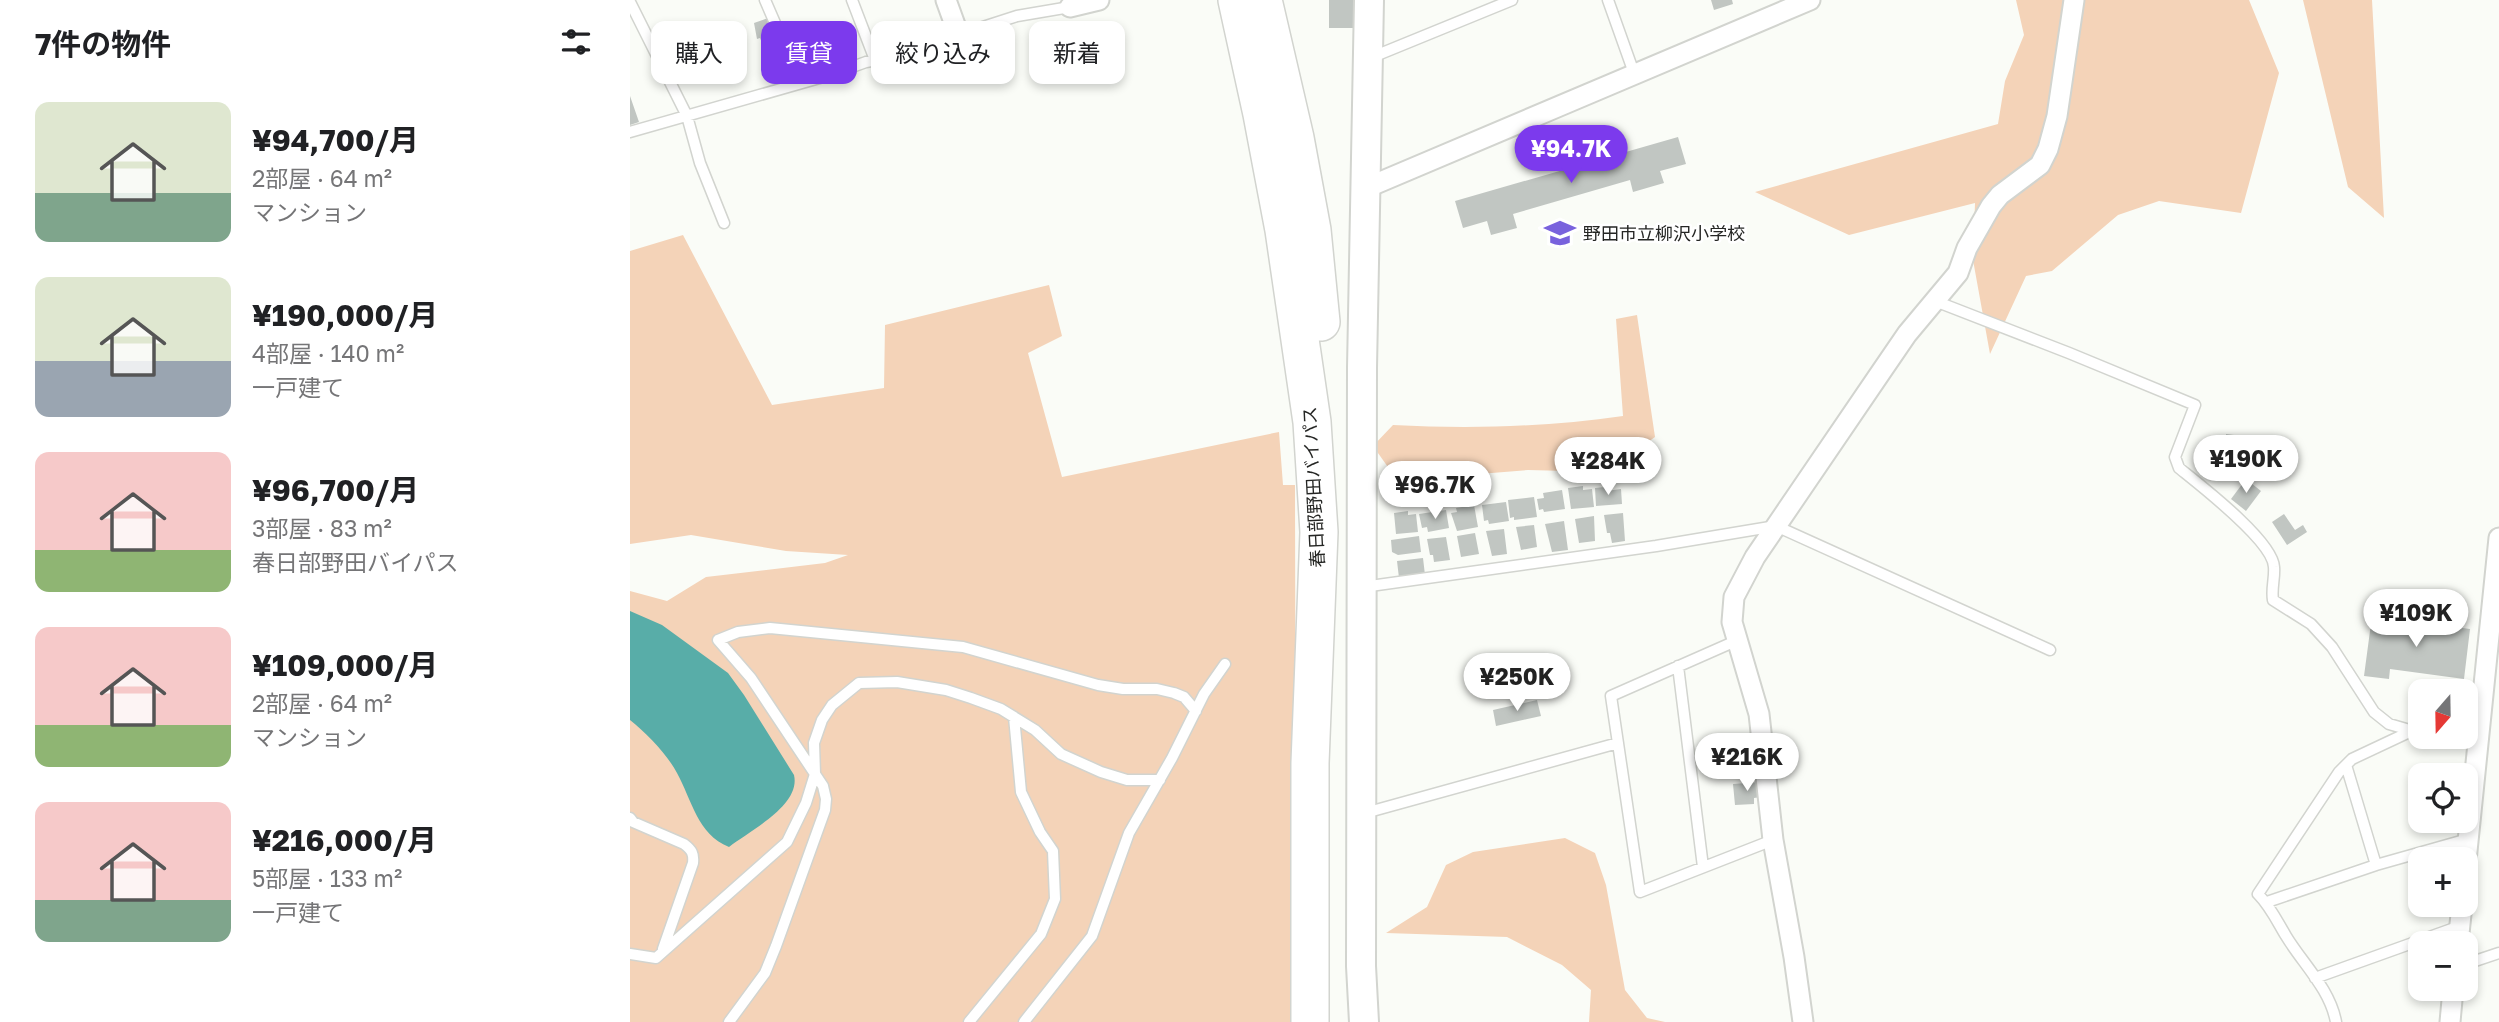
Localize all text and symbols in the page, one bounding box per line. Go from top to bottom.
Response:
chip: 購入 [651,21,747,84]
chip: 賃貸 [761,21,857,84]
chip: 絞り込み [871,21,1015,84]
chip: 新着 [1029,21,1125,84]
icon: filters [557,23,595,61]
text: 7件の物件 [35,26,171,62]
text: ¥94,700/月 [252,122,419,158]
pin: ¥94.7K [1514,125,1628,185]
icon: home [91,130,175,214]
text: ¥94.7K [1531,134,1611,162]
text: 2部屋 · 64 m² [252,164,392,192]
text: マンション [252,198,367,226]
school or university icon: 野田市立柳沢小学校 [1543,216,1577,250]
place label: 野田市立柳沢小学校 [1583,222,1745,244]
text: ¥190,000/月 [252,297,438,333]
icon: home [91,305,175,389]
text: 4部屋 · 140 m² [252,339,404,367]
text: 一戸建て [252,373,344,401]
street label: 春日部野田バイパス [1298,406,1328,568]
pin: ¥190K [2197,435,2295,495]
pin: ¥284K [1559,438,1657,497]
text: ¥190K [2209,444,2283,472]
text: ¥284K [1571,446,1645,474]
pin: ¥96.7K [1378,462,1492,521]
text: ¥96.7K [1395,470,1475,498]
text: ¥96,700/月 [252,472,419,508]
icon: home [91,480,175,564]
text: 3部屋 · 83 m² [252,514,392,542]
text: 春日部野田バイパス [252,548,459,576]
pin: ¥109K [2367,590,2465,649]
text: ¥109K [2379,598,2453,626]
text: ¥109,000/月 [252,647,438,683]
pin: ¥250K [1468,654,1566,713]
icon: home [91,655,175,739]
text: ¥250K [1480,662,1554,690]
north arrow [2408,679,2478,749]
map controls [2408,679,2478,1001]
text: 2部屋 · 64 m² [252,689,392,717]
text: マンション [252,723,367,751]
pin: ¥216K [1698,734,1796,793]
text: ¥216K [1711,742,1783,770]
button: locate [2408,763,2478,833]
text: ¥216,000/月 [252,822,437,858]
icon: home [91,830,175,914]
button: + [2408,847,2478,917]
text: 5部屋 · 133 m² [252,864,402,892]
text: 一戸建て [252,898,344,926]
button: − [2408,931,2478,1001]

